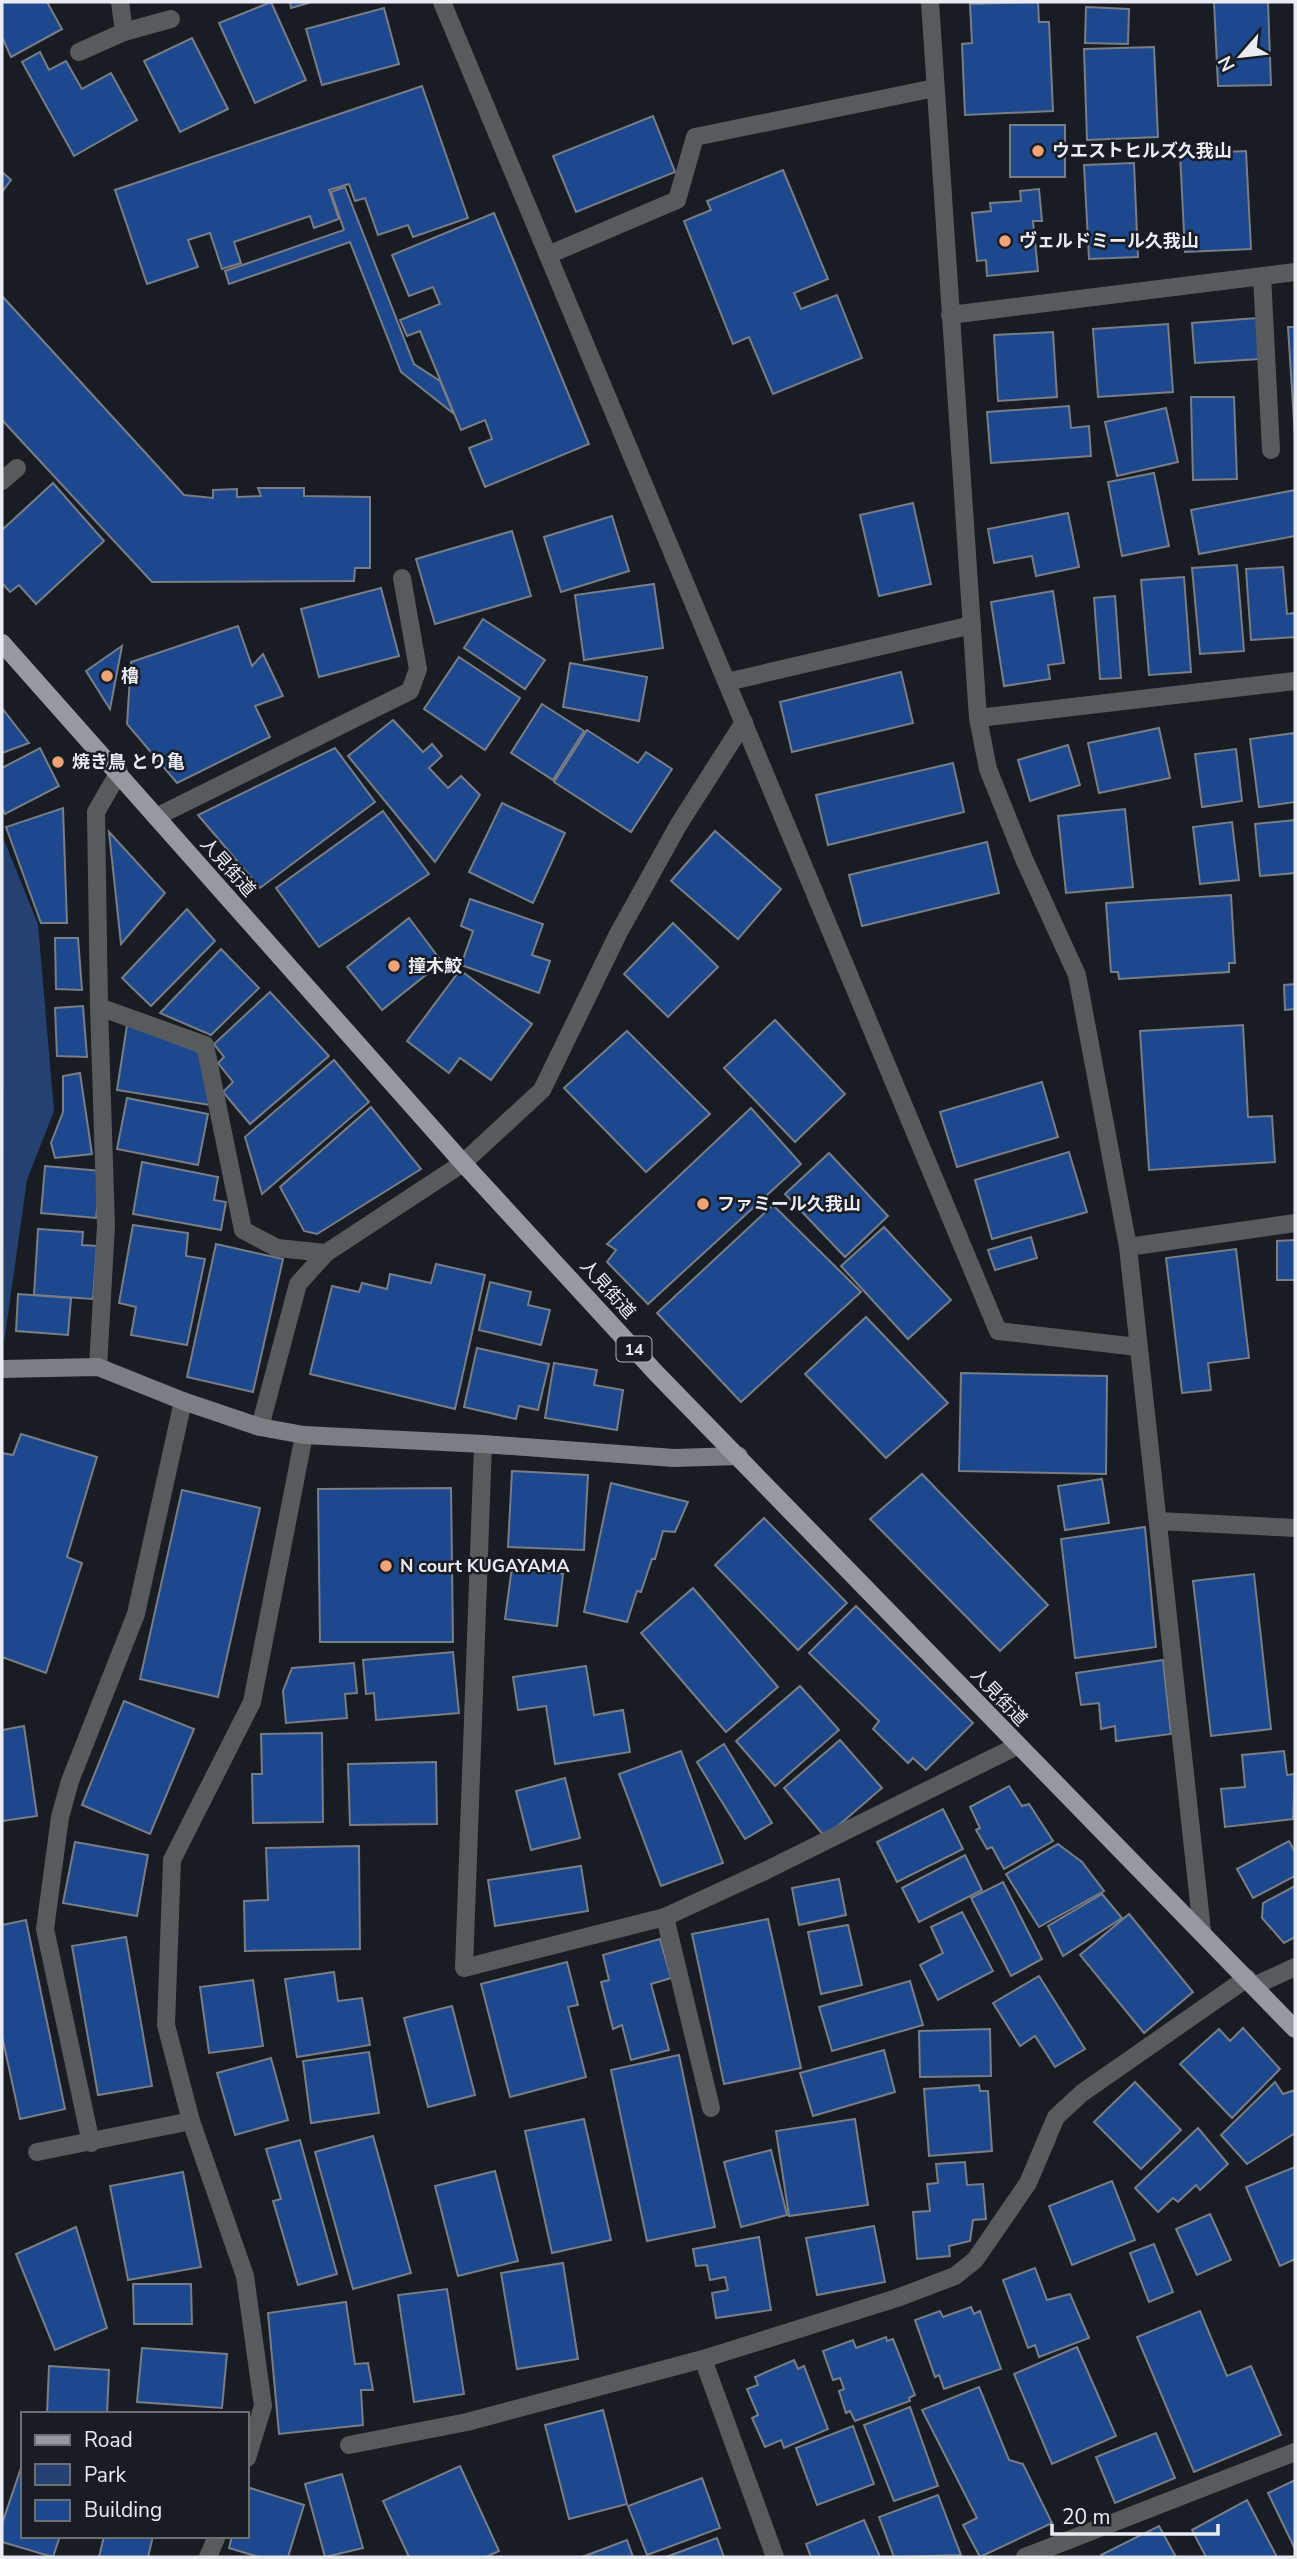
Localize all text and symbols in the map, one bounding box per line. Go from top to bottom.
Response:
north arrow [1206,21,1276,91]
text: N [1212,51,1242,76]
place label: ウエストヒルズ久我山 [1052,139,1232,163]
marker: ウエストヒルズ久我山 [1030,143,1046,159]
place label: ヴェルドミール久我山 [1019,229,1199,253]
marker: ヴェルドミール久我山 [997,233,1013,249]
place label: 櫓 [121,664,139,688]
marker: 櫓 [99,668,115,684]
place label: 焼き鳥 とり亀 [72,750,185,774]
marker: 焼き鳥 とり亀 [50,754,66,770]
street label: 人見街道 [195,832,261,902]
place label: 撞木鮫 [408,954,462,978]
marker: 撞木鮫 [386,958,402,974]
place label: ファミール久我山 [717,1192,861,1216]
marker: ファミール久我山 [695,1196,711,1212]
street label: 人見街道 [575,1254,641,1324]
road number: 14 [616,1336,652,1362]
place label: N court KUGAYAMA [400,1554,570,1578]
marker: N court KUGAYAMA [378,1558,394,1574]
street label: 人見街道 [965,1663,1033,1731]
legend [21,2412,248,2538]
text: Road [84,2426,133,2454]
text: Park [84,2461,126,2489]
scale bar [1052,2492,1218,2536]
text: Building [84,2496,162,2524]
text: 20 m [1062,2503,1111,2531]

